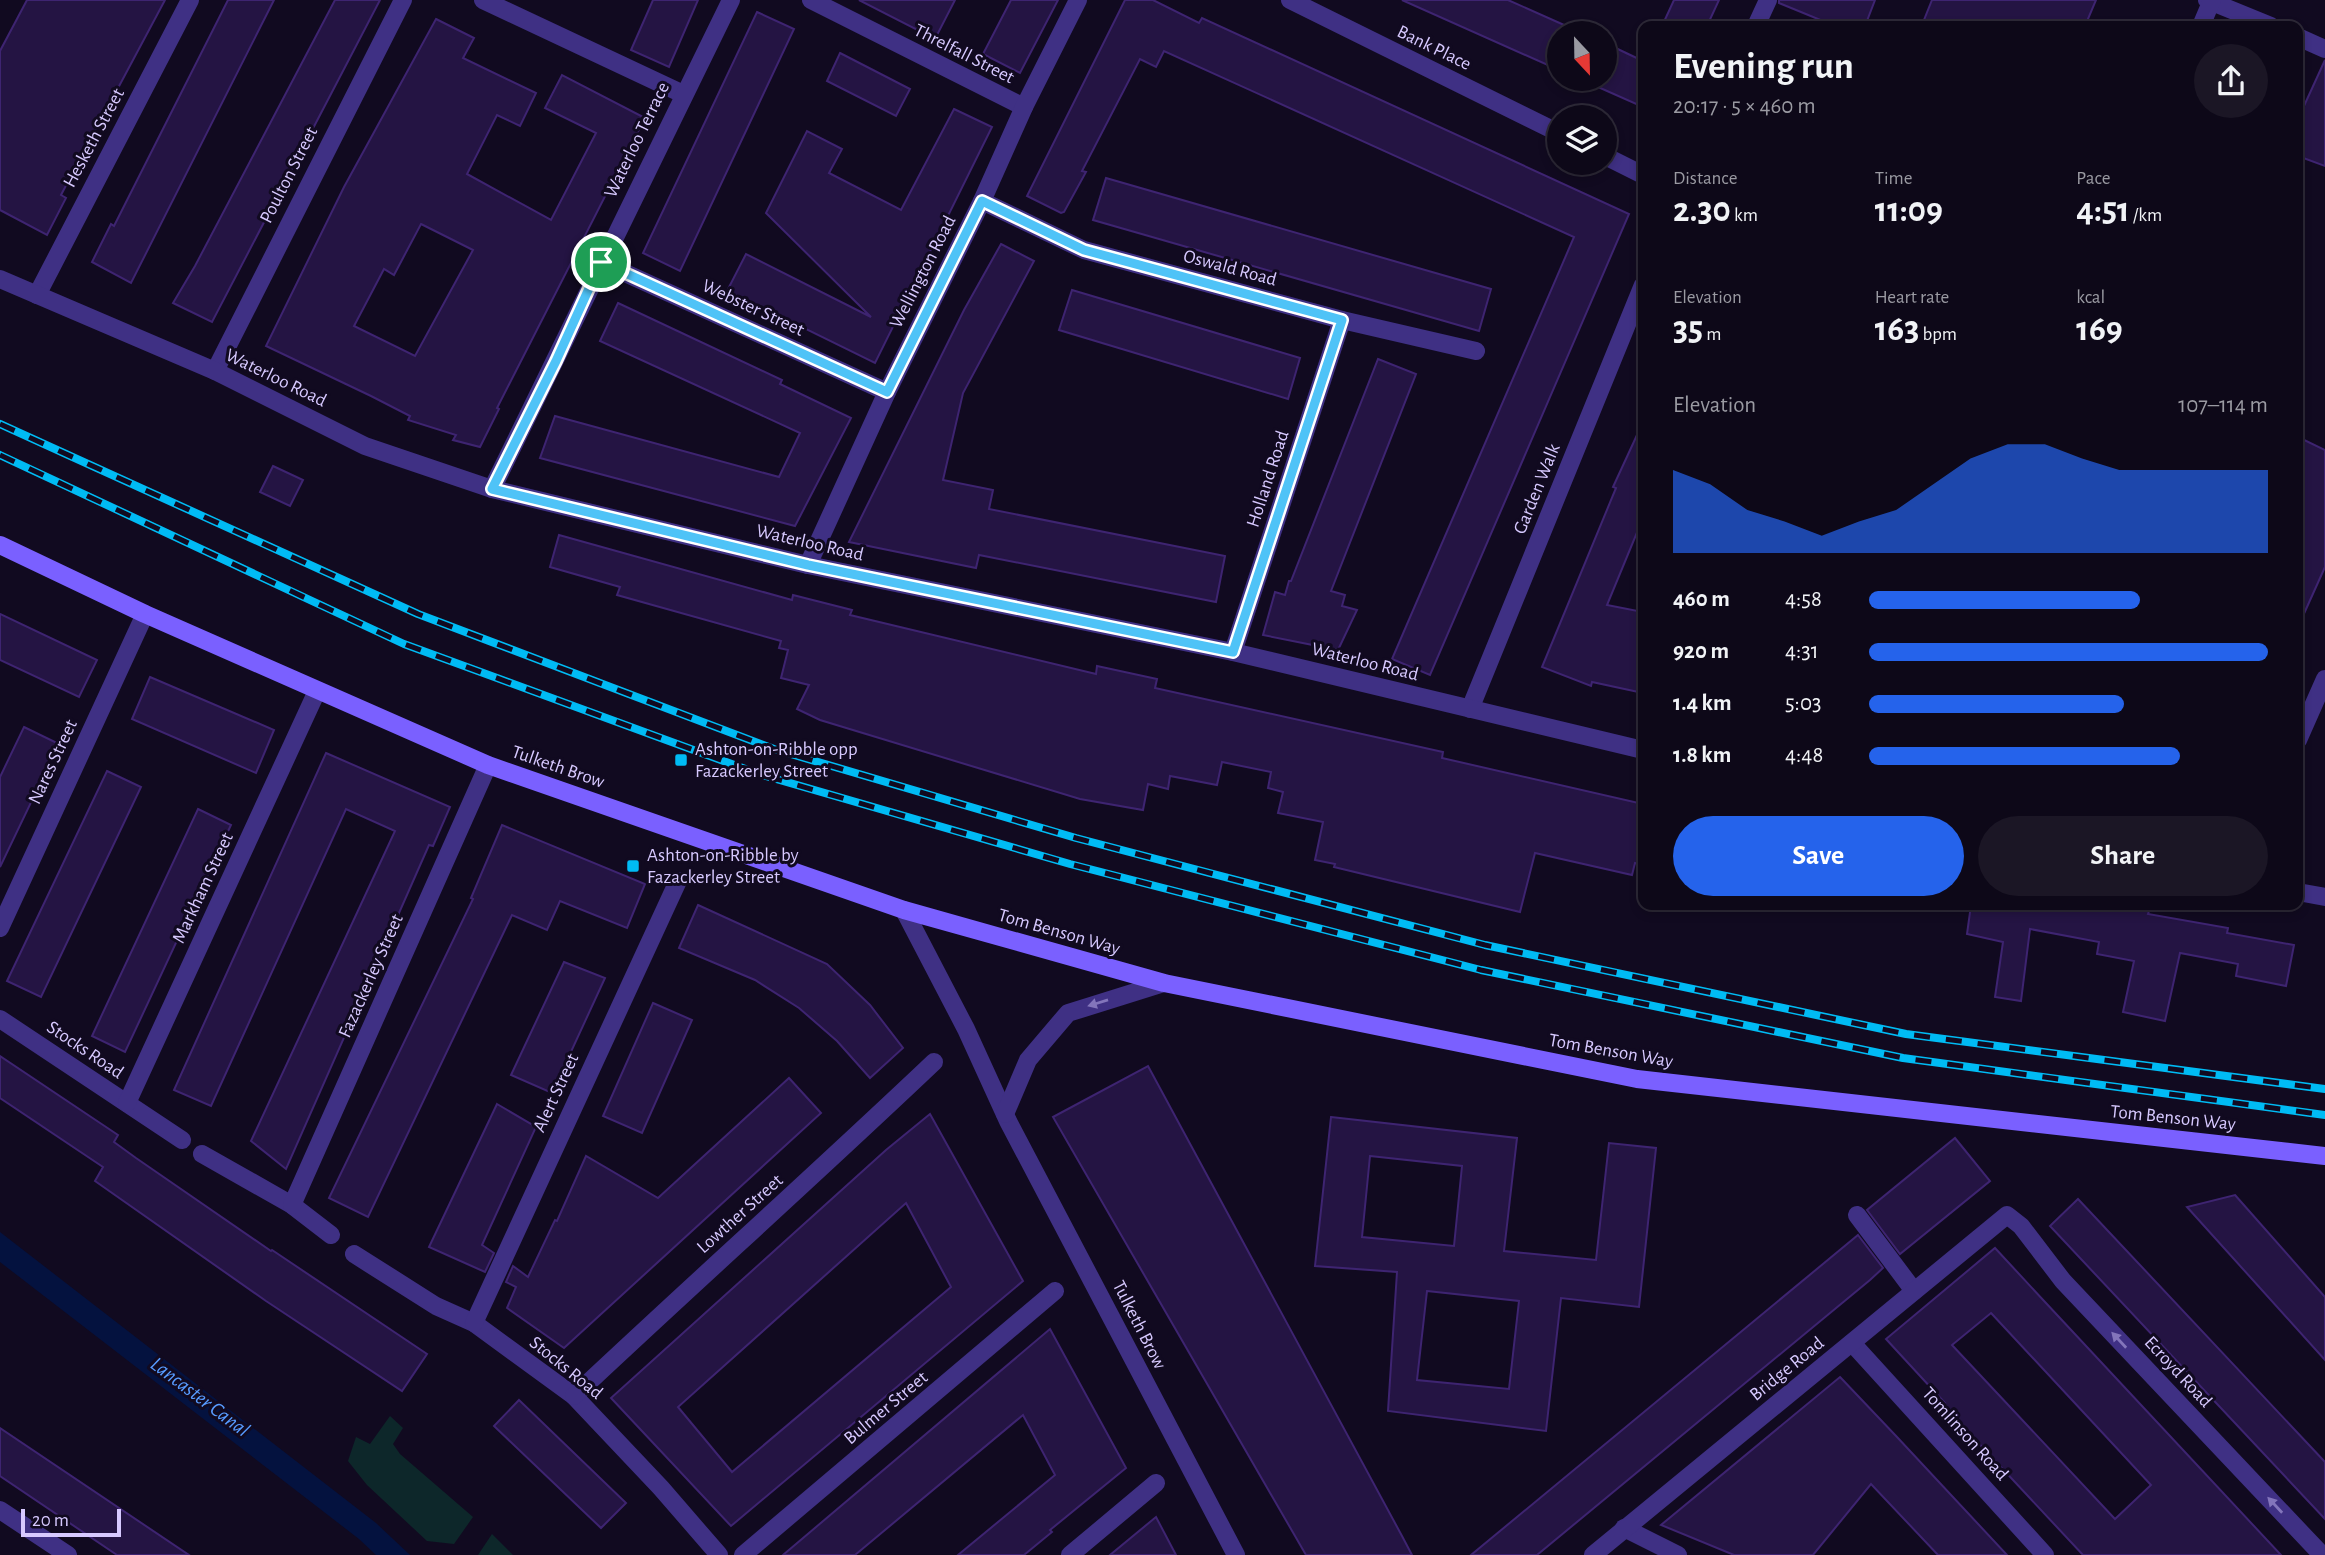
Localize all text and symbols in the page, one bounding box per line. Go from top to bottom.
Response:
street label: Threlfall Street [911,21,1017,87]
north arrow [1547,21,1617,91]
map controls [1547,21,1617,175]
street label: Bank Place [1394,22,1474,74]
button: share [2194,44,2268,118]
text: Evening run [1673,48,1854,86]
street label: Waterloo Terrace [601,79,673,201]
street label: Hesketh Street [60,85,128,191]
text: 20:17 · 5 × 460 m [1673,95,1816,118]
button: layers [1547,105,1617,175]
street label: Poulton Street [257,124,321,226]
text: Distance [1673,169,1737,188]
text: Time [1875,169,1913,188]
text: Pace [2076,169,2111,188]
text: 2.30 [1673,193,1731,228]
text: 11:09 [1875,193,1943,228]
text: 4:51 [2076,193,2130,228]
text: km [1731,206,1758,225]
text: /km [2130,206,2162,225]
street label: Wellington Road [886,212,960,331]
pin [571,232,631,292]
icon: arrive [582,243,620,281]
street label: Oswald Road [1181,246,1279,290]
street label: Webster Street [699,276,807,340]
text: Elevation [1673,288,1742,307]
text: Heart rate [1875,288,1949,307]
text: kcal [2076,288,2105,307]
text: 35 [1673,312,1703,347]
text: 163 [1875,312,1919,347]
text: 169 [2076,312,2123,347]
text: m [1703,325,1722,344]
text: bpm [1919,325,1957,344]
street label: Waterloo Road [223,345,330,411]
text: Elevation [1673,394,1756,417]
text: 107–114 m [2178,394,2268,417]
street label: Holland Road [1243,428,1293,530]
street label: Garden Walk [1510,441,1564,537]
street label: Waterloo Road [754,521,866,565]
text: 460 m [1673,588,1730,611]
text: 4:58 [1785,588,1822,611]
street label: Waterloo Road [1309,640,1421,685]
text: 920 m [1673,640,1729,663]
text: 4:31 [1785,640,1819,663]
text: 1.4 km [1673,692,1732,715]
text: 5:03 [1785,692,1822,715]
street label: Nares Street [25,717,81,807]
place label: Ashton-on-Ribble opp Fazackerley Street [695,740,858,781]
street label: Tulketh Brow [509,742,607,792]
text: 1.8 km [1673,744,1731,767]
text: 4:48 [1785,744,1823,767]
marker: Ashton-on-Ribble opp Fazackerley Street [673,752,689,768]
button: Save [1673,816,1964,896]
button: Share [1978,816,2268,896]
street label: Markham Street [169,830,237,946]
place label: Ashton-on-Ribble by Fazackerley Street [647,846,799,887]
marker: Ashton-on-Ribble by Fazackerley Street [625,858,641,874]
street label: Tom Benson Way [996,906,1122,958]
street label: Fazackerley Street [335,911,407,1041]
one-way arrow [1088,998,1109,1009]
street label: Stocks Road [43,1018,127,1083]
street label: Tom Benson Way [1547,1031,1675,1071]
street label: Alert Street [530,1051,582,1135]
street label: Tom Benson Way [2109,1102,2237,1134]
street label: Lowther Street [693,1171,787,1257]
street label: Tulketh Brow [1109,1278,1169,1372]
one-way arrow [2111,1331,2127,1349]
street label: Stocks Road [526,1333,606,1403]
street label: Bridge Road [1746,1333,1828,1405]
street label: Ecroyd Road [2140,1333,2216,1411]
water label: Lancaster Canal [147,1353,253,1441]
street label: Bulmer Street [841,1368,931,1448]
street label: Tomlinson Road [1918,1384,2012,1484]
one-way arrow [2267,1497,2284,1514]
scale bar [21,1506,121,1538]
text: 20 m [32,1511,69,1530]

